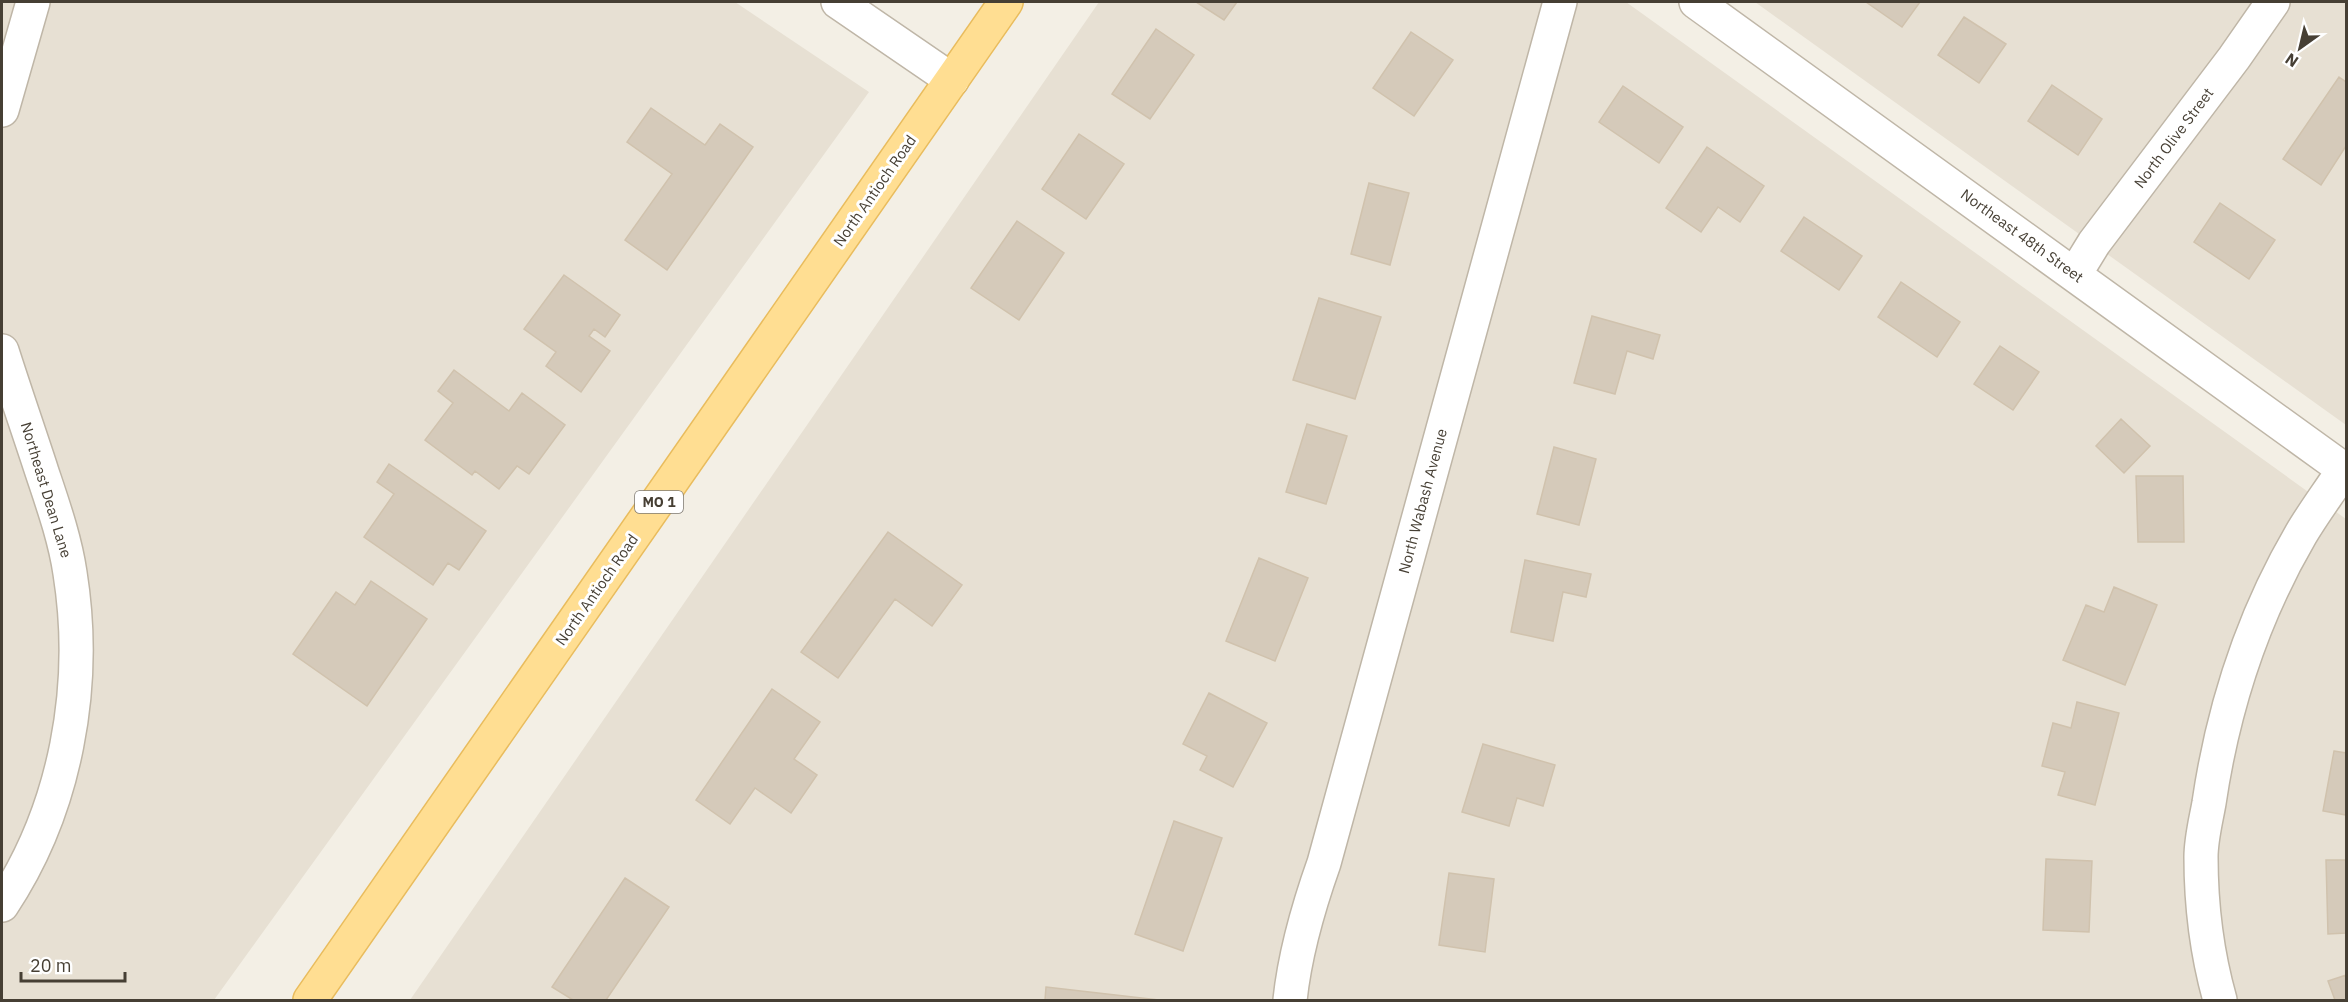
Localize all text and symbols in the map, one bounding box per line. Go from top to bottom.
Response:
north arrow [2270,18,2330,78]
text: N [2281,49,2302,72]
street label: North Olive Street [2130,84,2217,192]
street label: North Antioch Road [829,131,920,250]
street label: Northeast 48th Street [1957,185,2087,287]
street label: Northeast Dean Lane [17,420,76,560]
street label: North Wabash Avenue [1394,426,1451,575]
road number: MO 1 [635,491,683,513]
street label: North Antioch Road [551,530,642,649]
scale bar [21,945,124,983]
text: 20 m [30,954,72,977]

